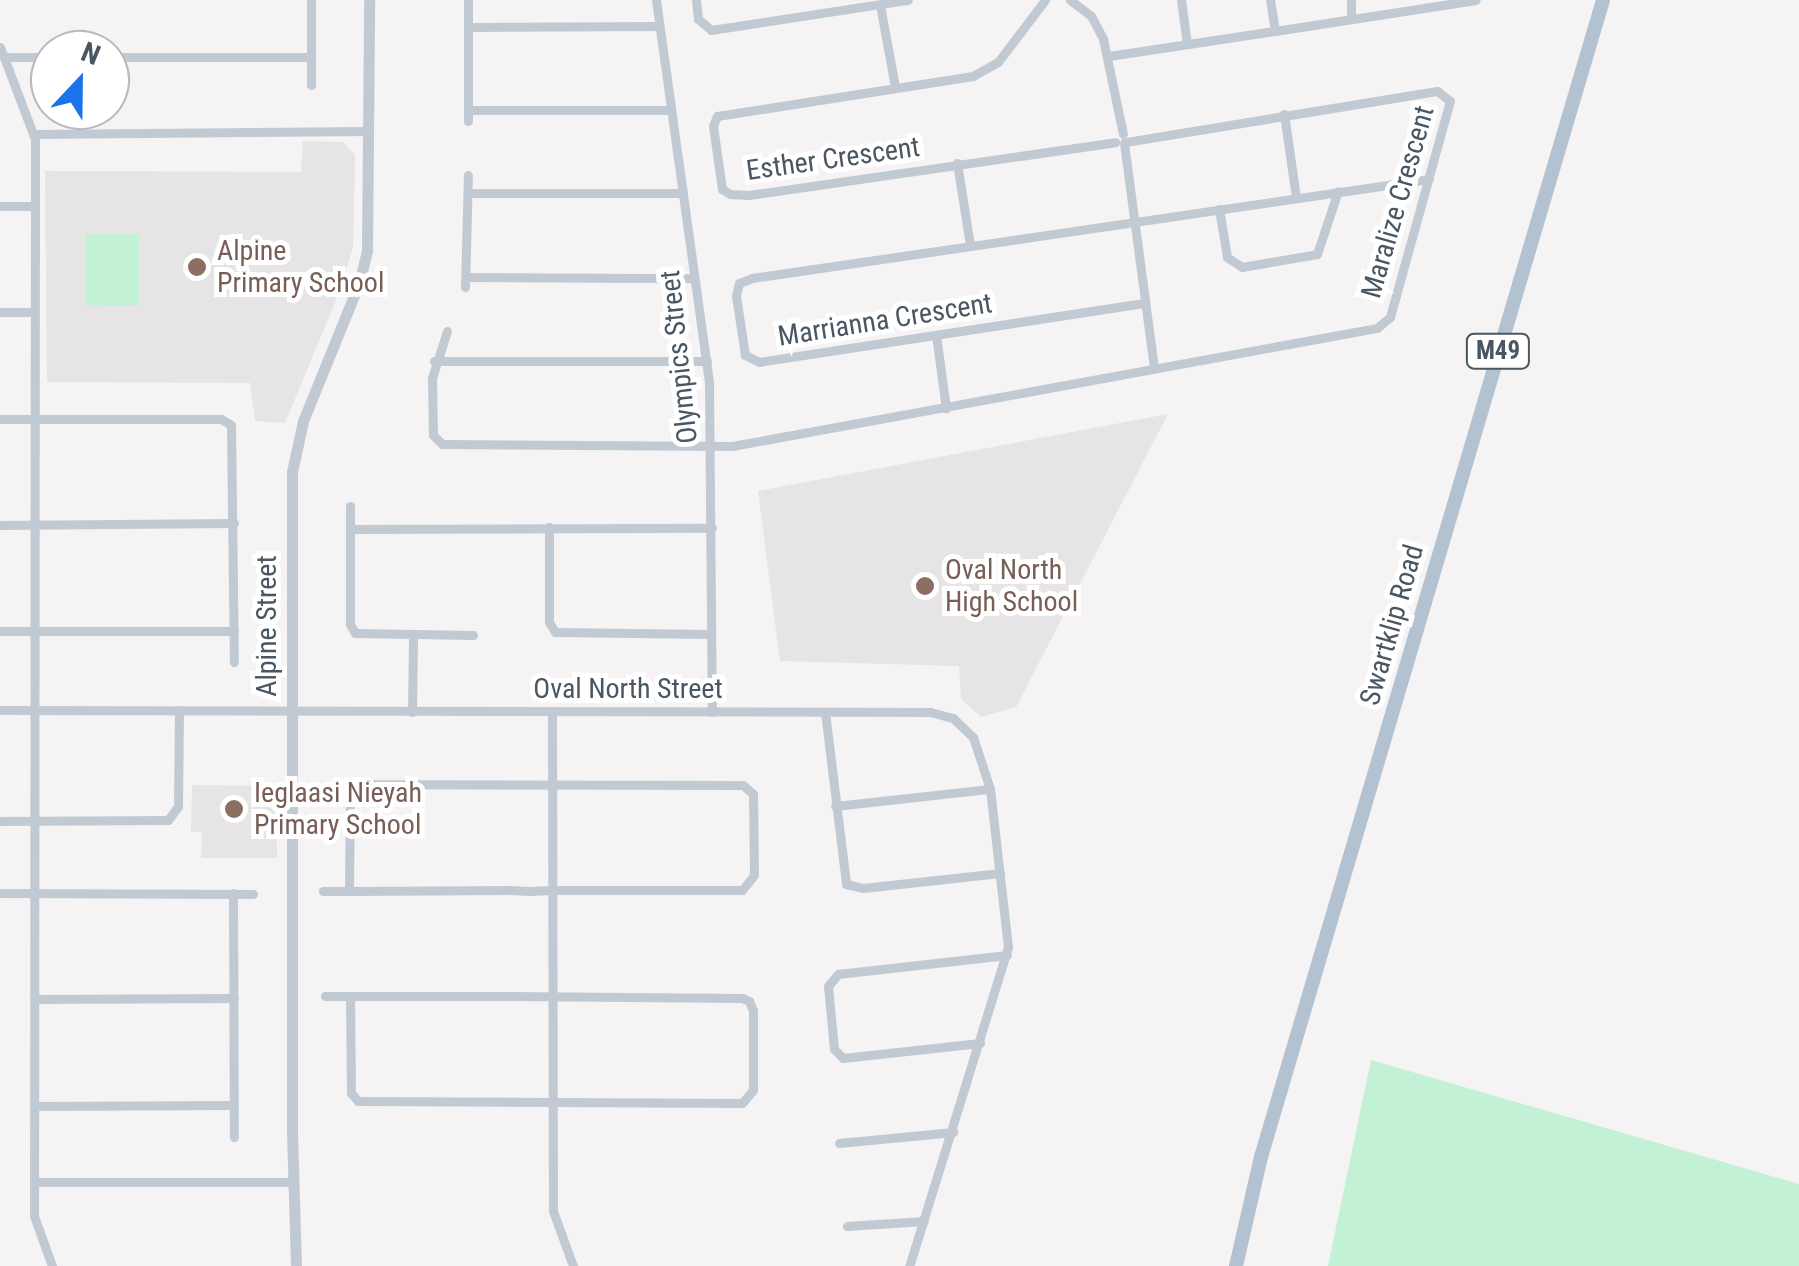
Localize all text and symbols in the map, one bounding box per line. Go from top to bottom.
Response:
north arrow [30,30,130,130]
text: N [77,35,105,72]
street label: Maralize Crescent [1355,102,1441,302]
street label: Esther Crescent [744,130,922,188]
place label: Alpine Primary School [217,234,384,300]
marker: Alpine Primary School [186,256,208,278]
street label: Olympics Street [653,269,705,445]
street label: Marrianna Crescent [776,286,994,354]
road number: M49 [1466,331,1530,371]
street label: Swartklip Road [1353,541,1431,709]
place label: Oval North High School [945,553,1078,619]
street label: Alpine Street [250,555,284,697]
marker: Oval North High School [914,575,936,597]
street label: Oval North Street [533,672,723,706]
place label: Ieglaasi Nieyah Primary School [254,776,422,842]
marker: Ieglaasi Nieyah Primary School [223,798,245,820]

